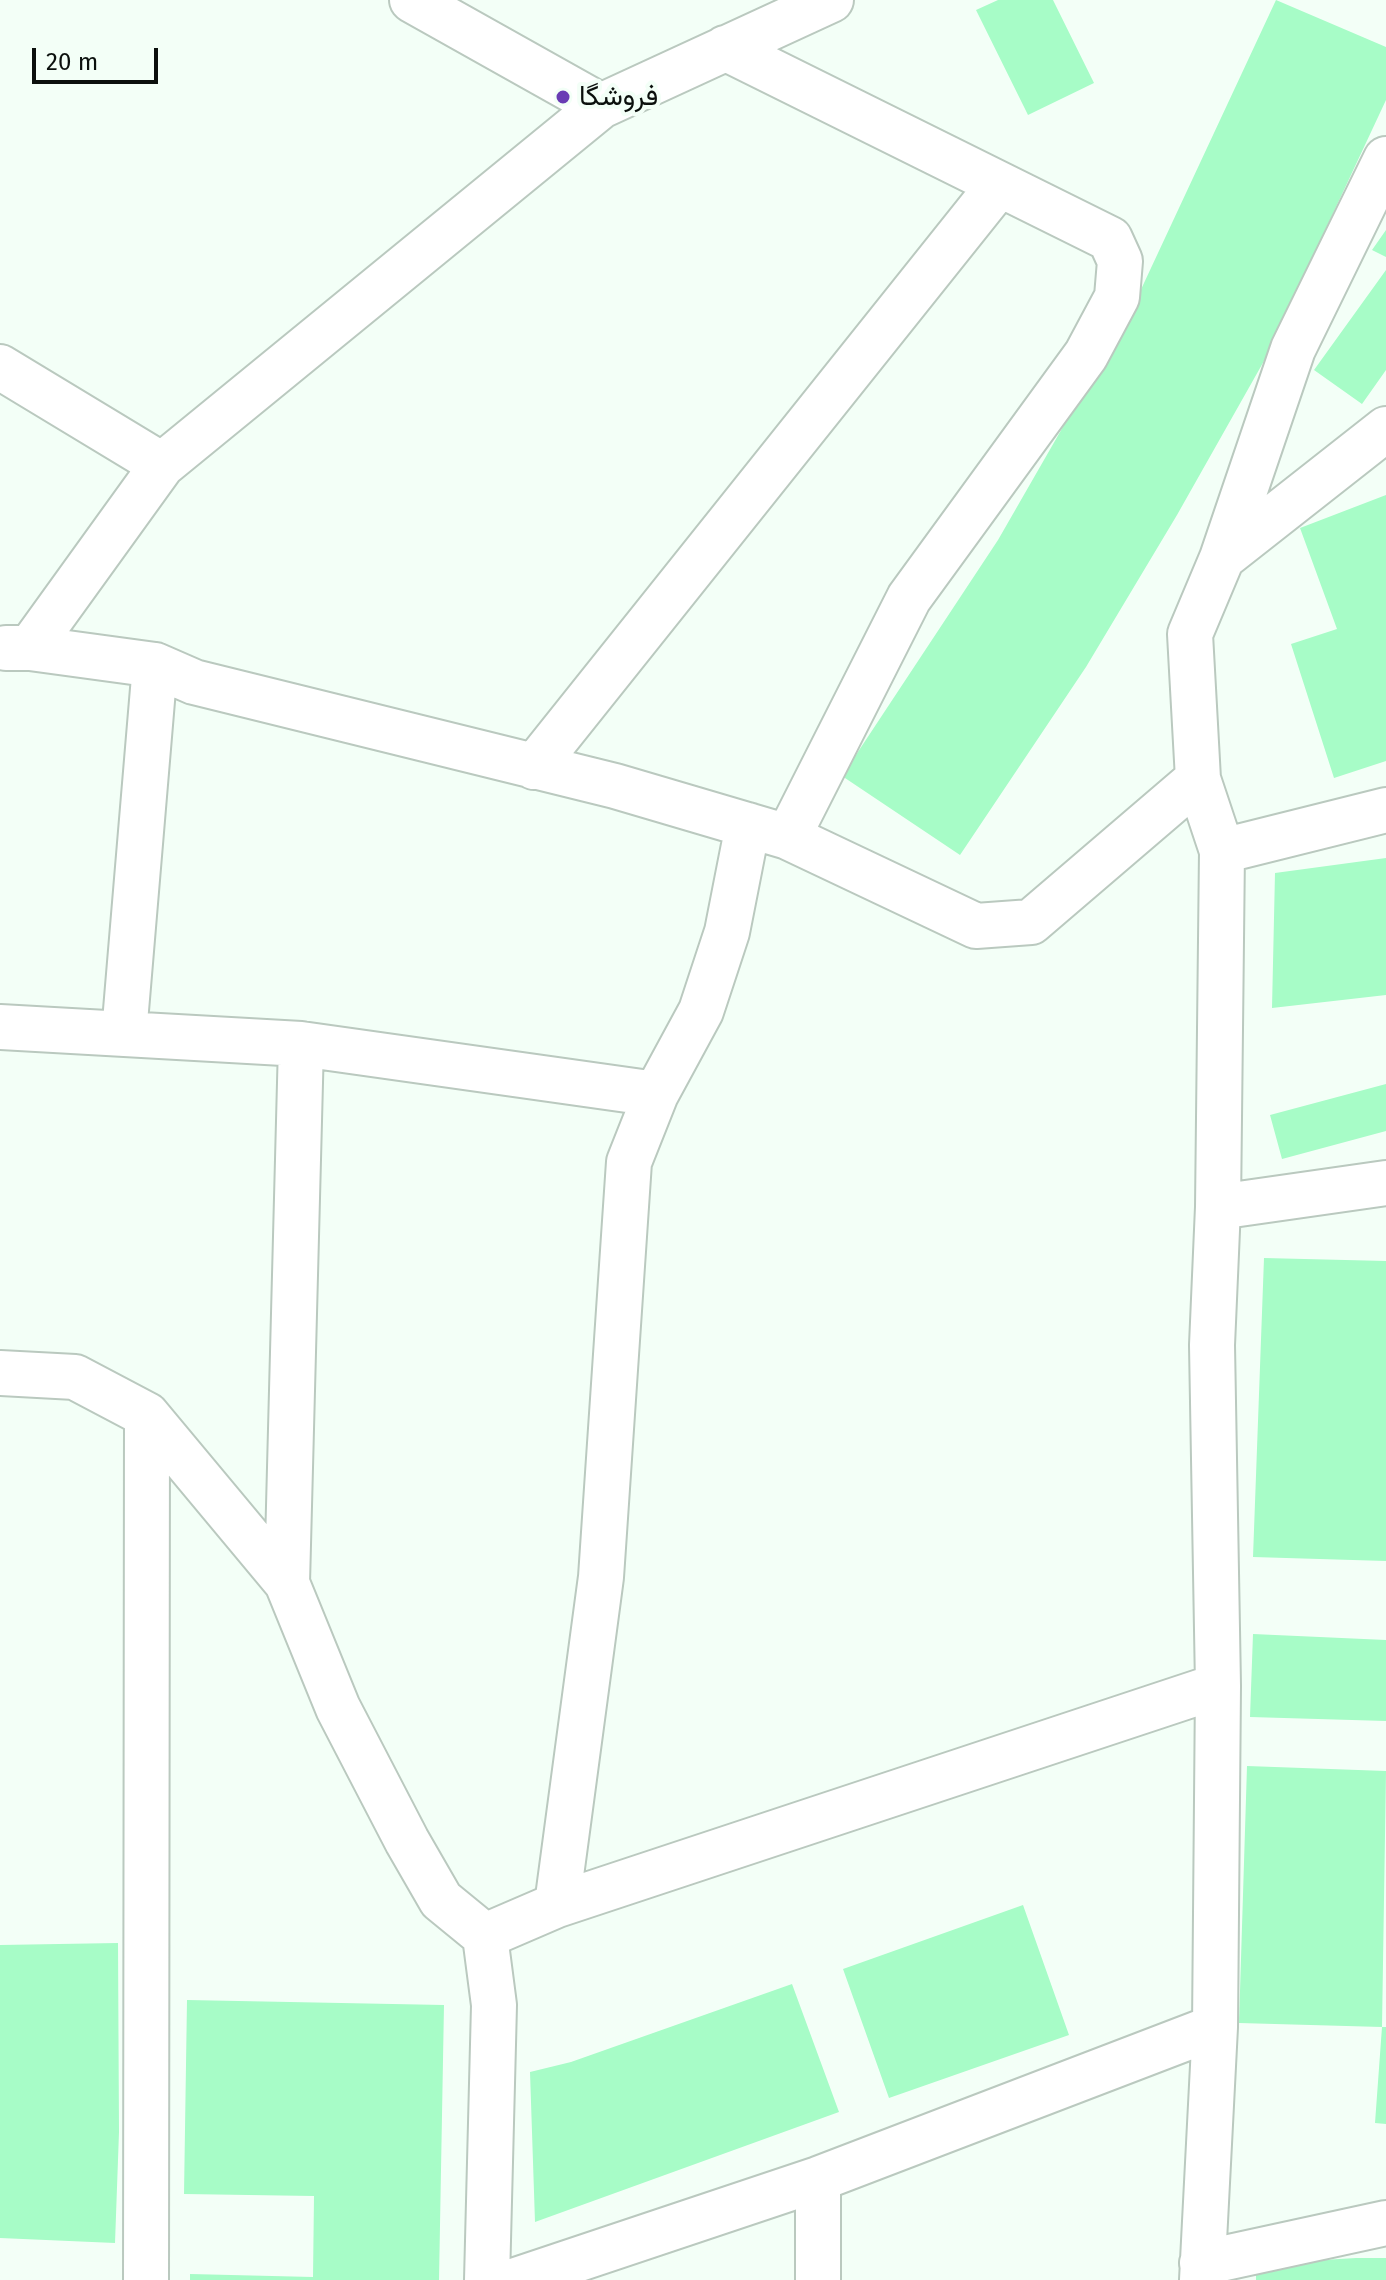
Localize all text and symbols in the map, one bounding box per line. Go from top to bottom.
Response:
scale bar [36,32,162,82]
text: 20 m [46,48,98,76]
place label: فروشگا [579,80,658,114]
marker: فروشگا [554,88,572,106]

